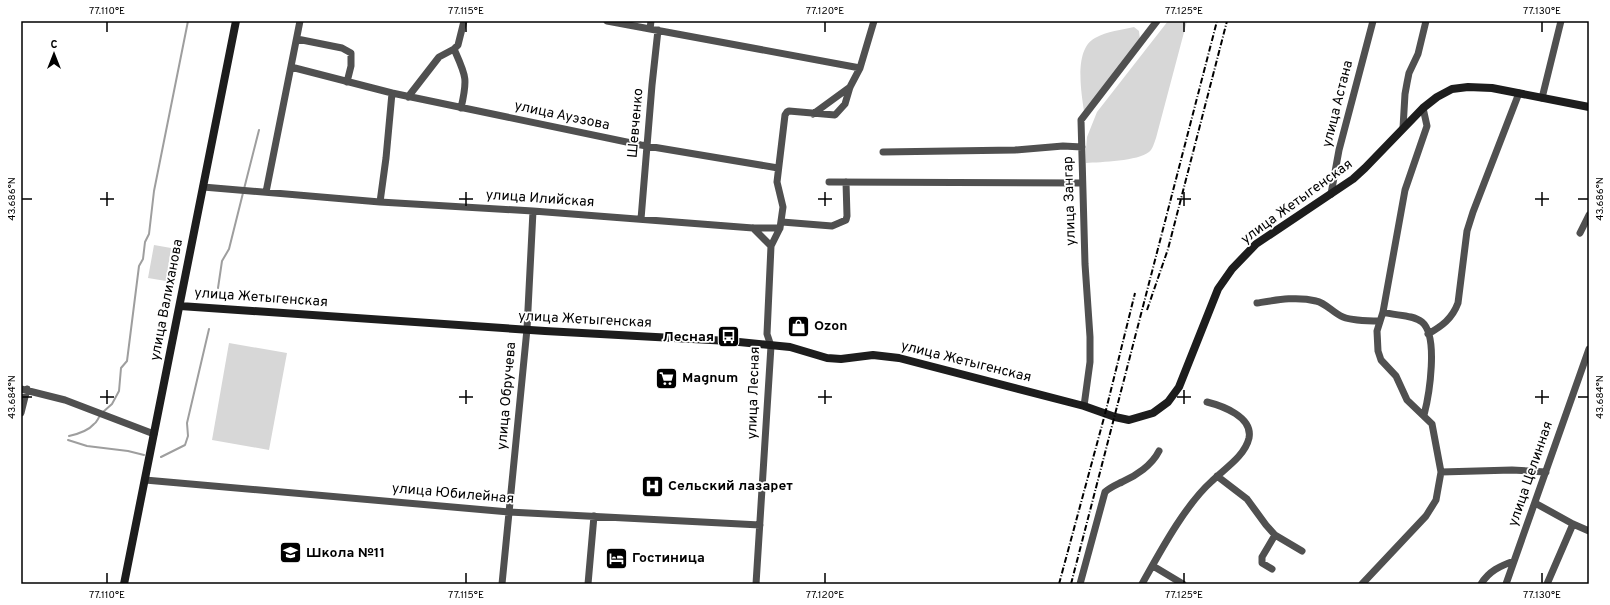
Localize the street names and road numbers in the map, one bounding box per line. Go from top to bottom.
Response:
street label: улица Астана [1319,59,1357,149]
street label: Шевченко [624,87,648,159]
street label: улица Ауэзова [513,98,611,134]
street label: улица Зангар [1060,156,1080,246]
street label: улица Жетыгенская [1238,156,1356,248]
street label: улица Илийская [485,187,595,211]
street label: улица Валиханова [147,238,187,362]
street label: улица Жетыгенская [194,285,328,311]
street label: улица Жетыгенская [518,308,652,332]
street label: улица Жетыгенская [899,338,1033,386]
street label: улица Обручева [494,341,520,451]
street label: улица Лесная [744,346,764,440]
street label: улица Целинная [1505,419,1557,529]
street label: улица Юбилейная [391,480,515,508]

